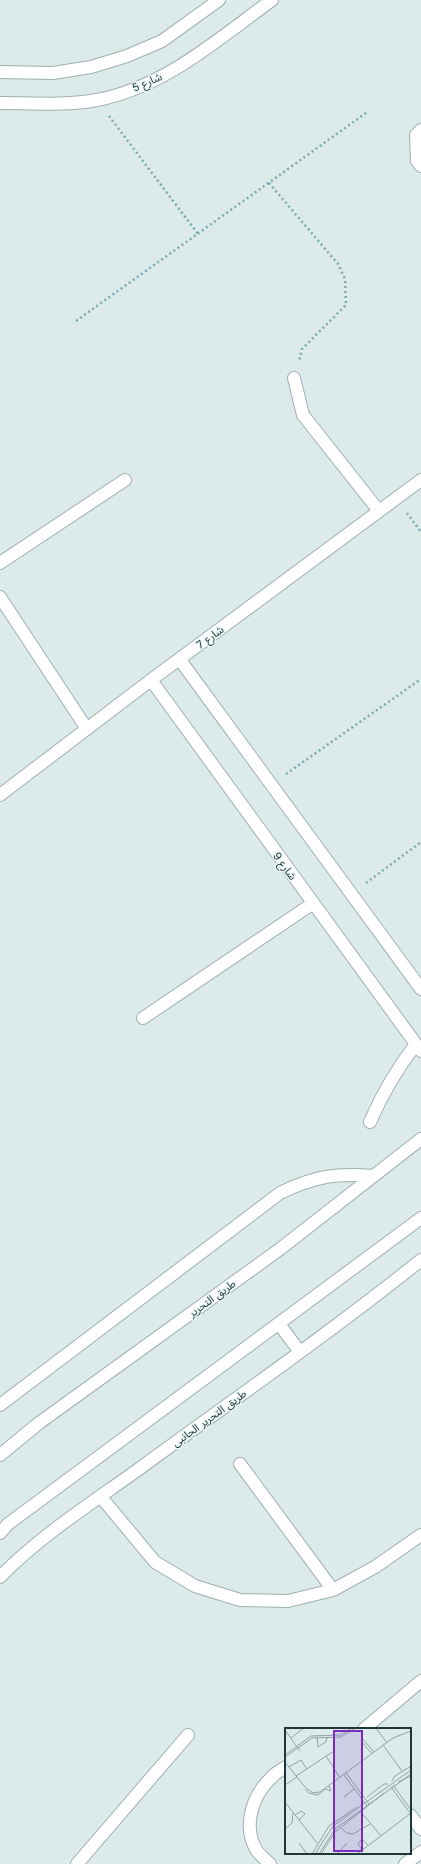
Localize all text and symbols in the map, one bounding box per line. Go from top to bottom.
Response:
street label: شارع 5 [130,69,165,96]
street label: شارع 7 [193,622,227,653]
street label: شارع 9 [269,849,300,884]
street label: طريق التحرير [185,1276,238,1320]
street label: طريق التحرير الجانبى [169,1386,249,1450]
inset map [285,1728,411,1854]

